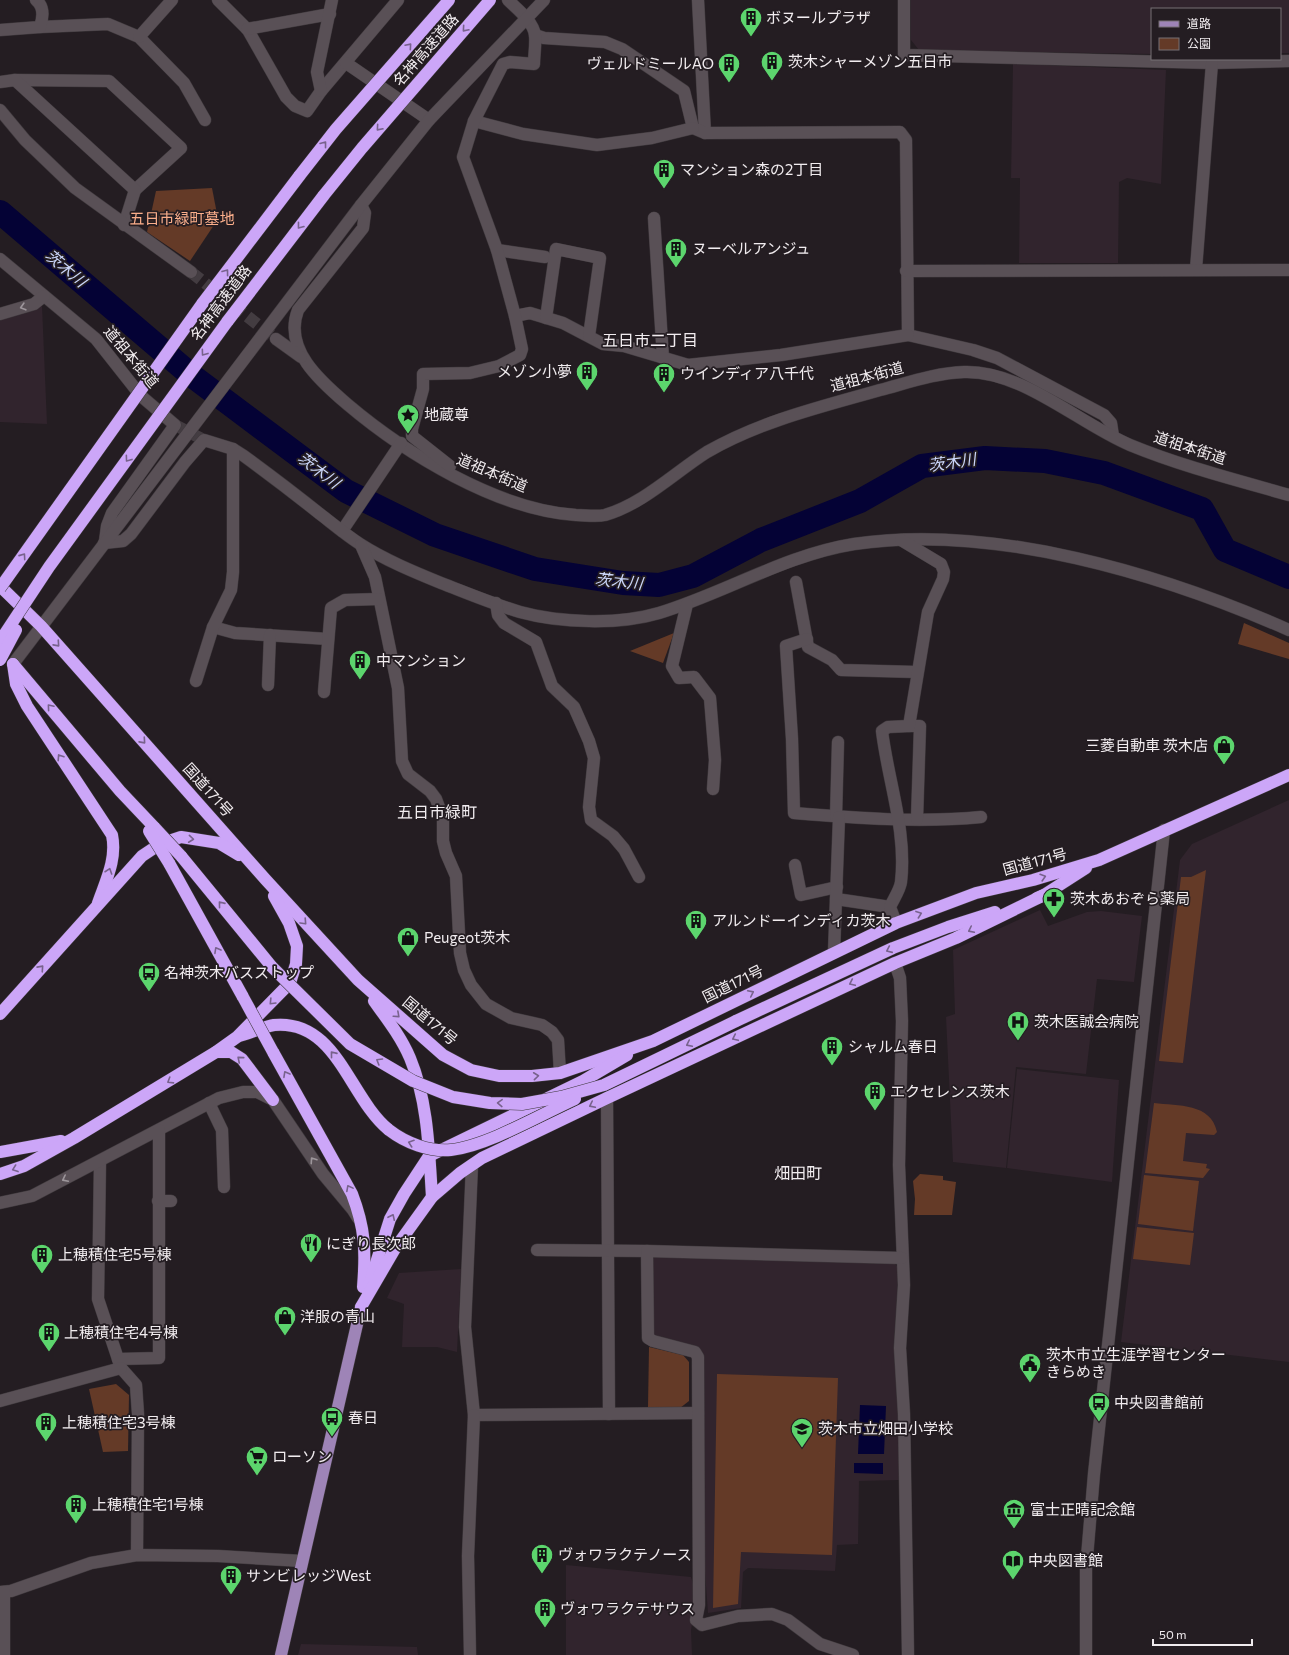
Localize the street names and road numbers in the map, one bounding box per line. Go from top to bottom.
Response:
street label: 名神高速道路 [389,9,462,89]
street label: 名神高速道路 [186,261,254,344]
street label: 道祖本街道 [101,322,163,391]
street label: 道祖本街道 [828,358,905,394]
street label: 道祖本街道 [1152,427,1229,467]
street label: 道祖本街道 [454,449,530,495]
street label: 国道171号 [180,759,237,820]
street label: 国道171号 [1001,844,1069,878]
street label: 国道171号 [699,961,766,1006]
street label: 国道171号 [400,992,462,1048]

